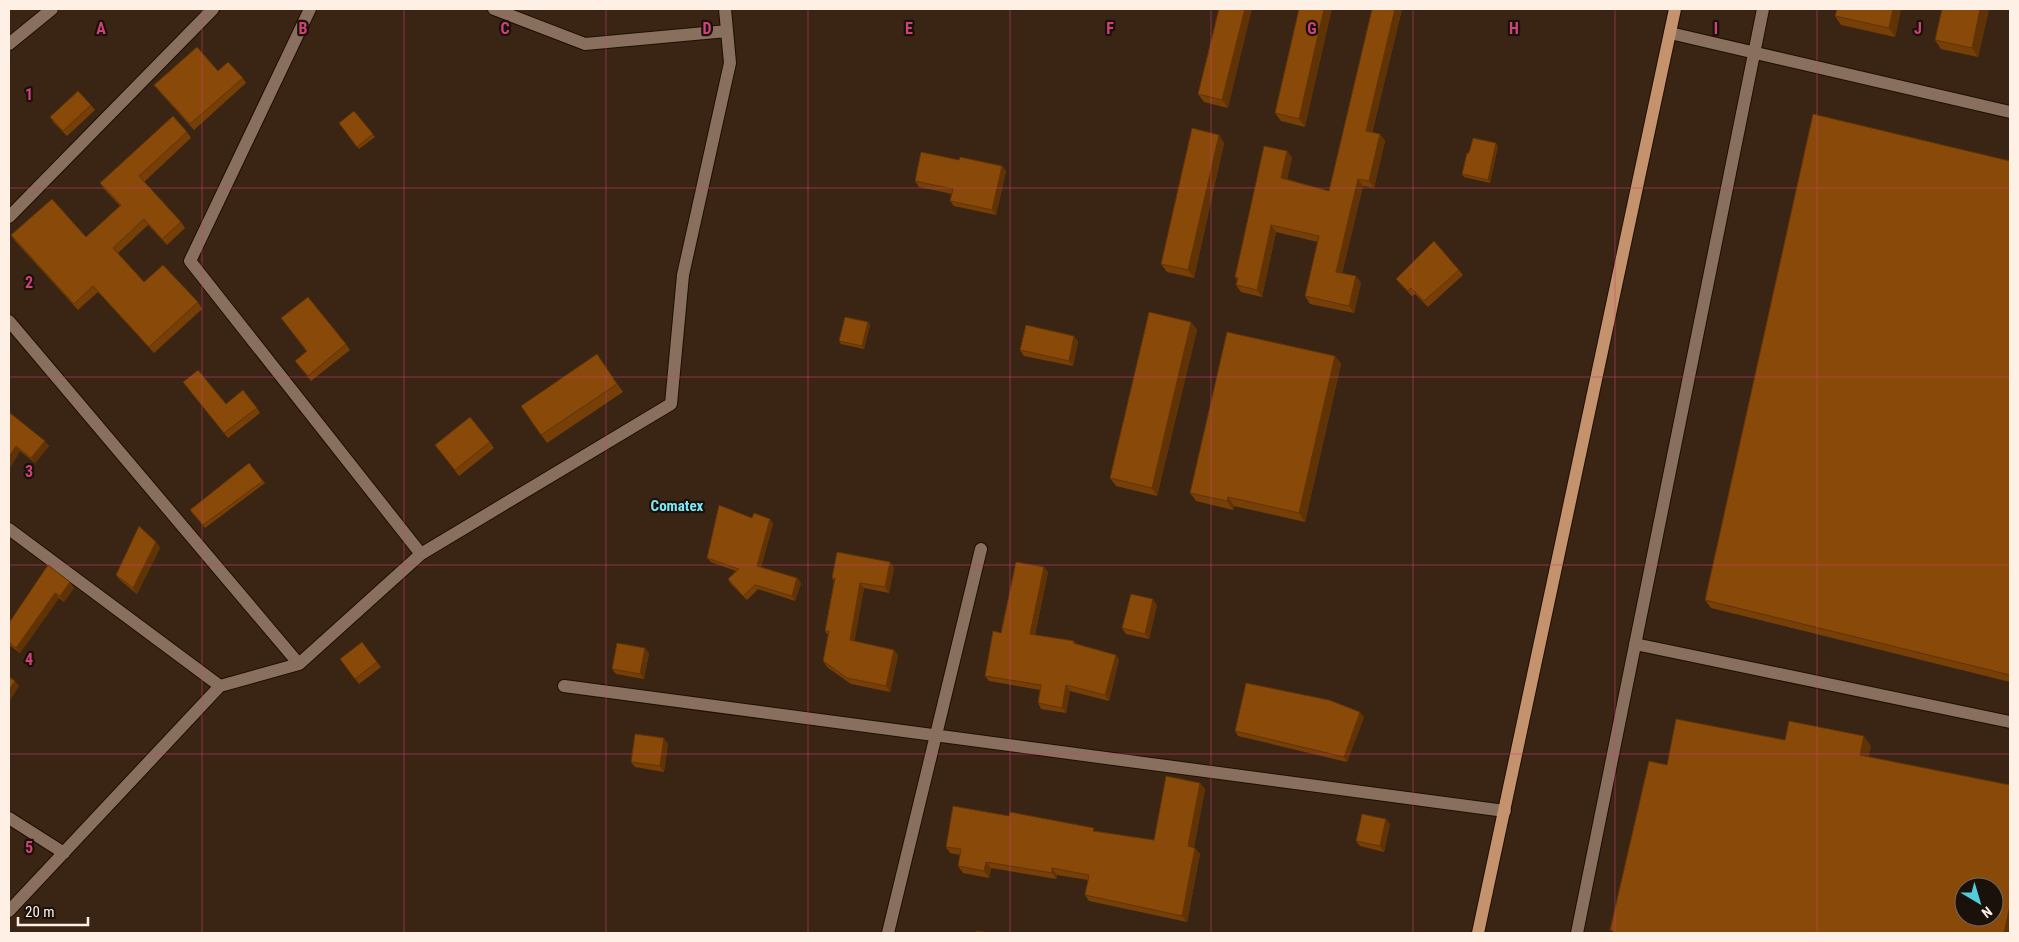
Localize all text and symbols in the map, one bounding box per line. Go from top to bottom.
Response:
text: A [96,19,106,38]
text: B [299,19,308,38]
text: C [500,19,510,38]
text: D [702,19,712,38]
text: E [905,19,913,38]
text: F [1106,19,1114,38]
text: G [1307,19,1317,38]
text: H [1509,19,1519,38]
text: I [1714,19,1718,38]
text: J [1914,19,1922,38]
text: 1 [25,85,33,104]
text: 2 [25,273,33,292]
text: 3 [25,462,33,481]
district label: Comatex [651,497,704,515]
text: 4 [25,650,33,669]
text: 5 [25,838,33,857]
north arrow [1954,877,2004,927]
scale bar [18,894,88,926]
text: 20 m [25,903,55,921]
text: N [1979,903,1995,921]

